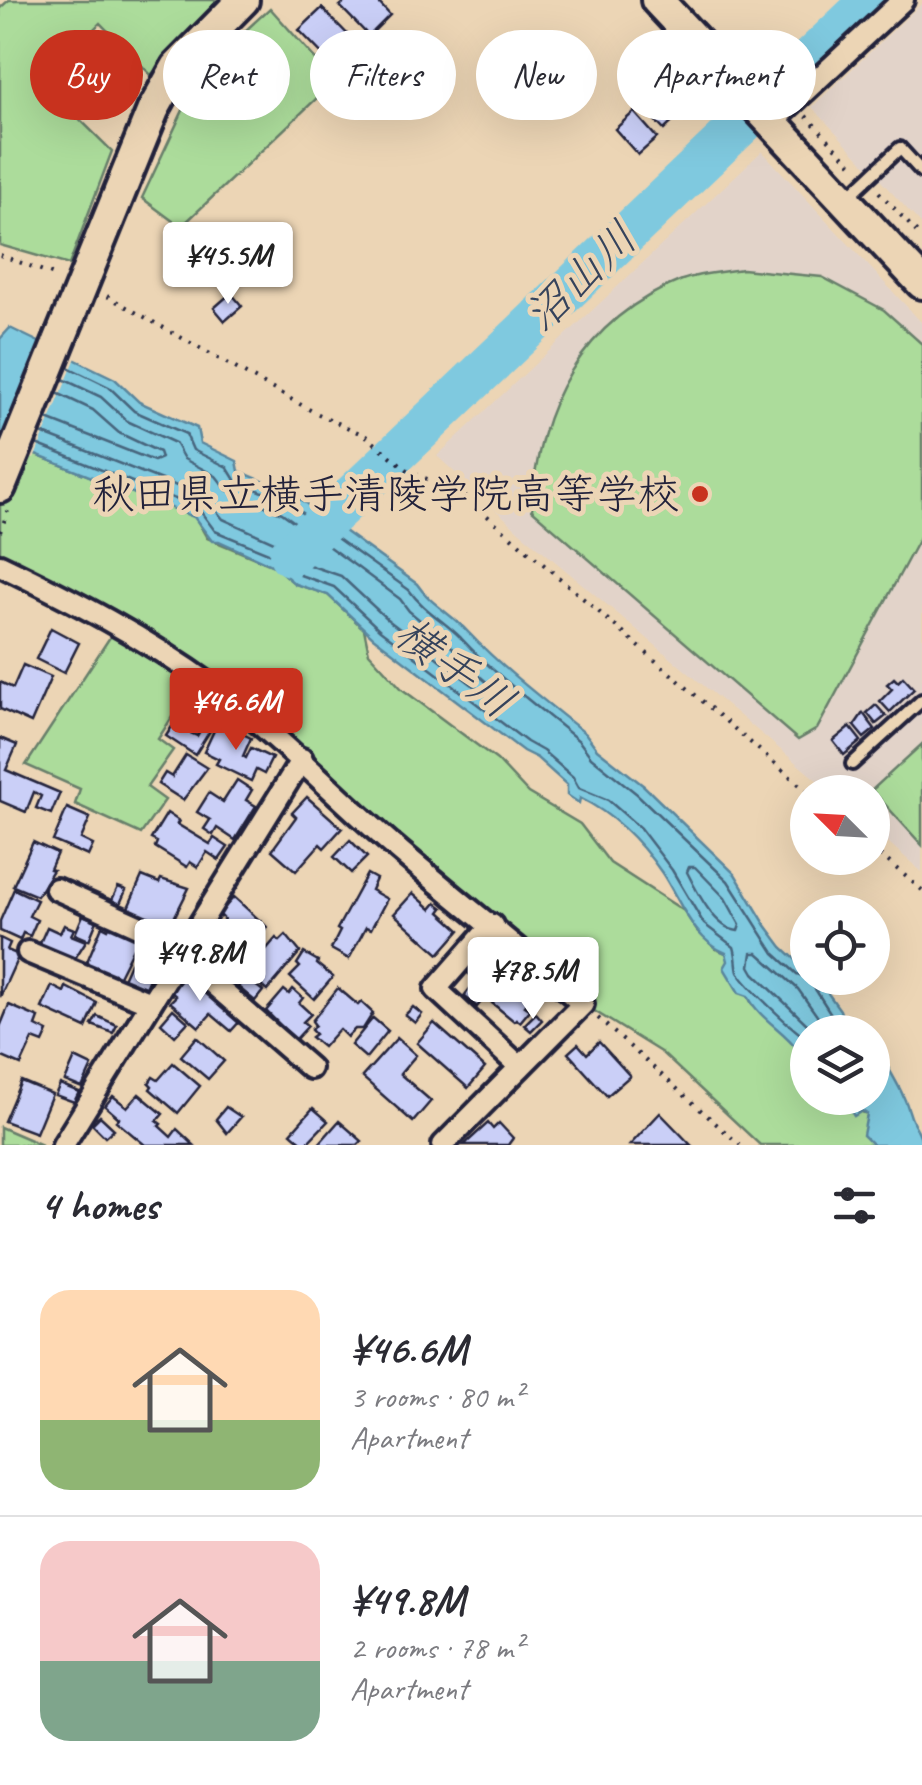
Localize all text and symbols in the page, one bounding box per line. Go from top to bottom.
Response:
chip: Buy [30,30,143,120]
chip: Rent [163,30,290,120]
chip: Filters [310,30,456,120]
chip: New [476,30,597,120]
chip: Apartment [617,30,816,120]
water label: 沼山川 [513,210,649,344]
pin: ¥45.5M [147,222,309,307]
text: ¥45.5M [185,234,271,275]
place label: 秋田県立横手清陵学院高等学校 [92,468,680,521]
marker: 秋田県立横手清陵学院高等学校 [689,483,711,505]
water label: 横手川 [384,605,526,731]
pin: ¥46.6M [155,668,317,753]
text: ¥46.6M [192,680,280,721]
north arrow [790,775,890,875]
map controls [790,775,890,1115]
button: locate [790,895,890,995]
pin: ¥49.8M [119,919,281,1004]
text: ¥49.8M [157,931,243,972]
pin: ¥78.5M [452,937,614,1022]
text: ¥78.5M [490,949,576,990]
button: layers [790,1015,890,1115]
icon: filters [827,1178,882,1233]
text: 4 homes [40,1179,159,1232]
text: ¥46.6M [350,1323,466,1376]
icon: home [120,1330,240,1450]
text: 3 rooms · 80 m² [350,1376,523,1417]
text: Apartment [350,1417,468,1458]
text: ¥49.8M [350,1574,464,1627]
icon: home [120,1581,240,1701]
text: 2 rooms · 78 m² [350,1627,523,1668]
text: Apartment [350,1668,468,1709]

